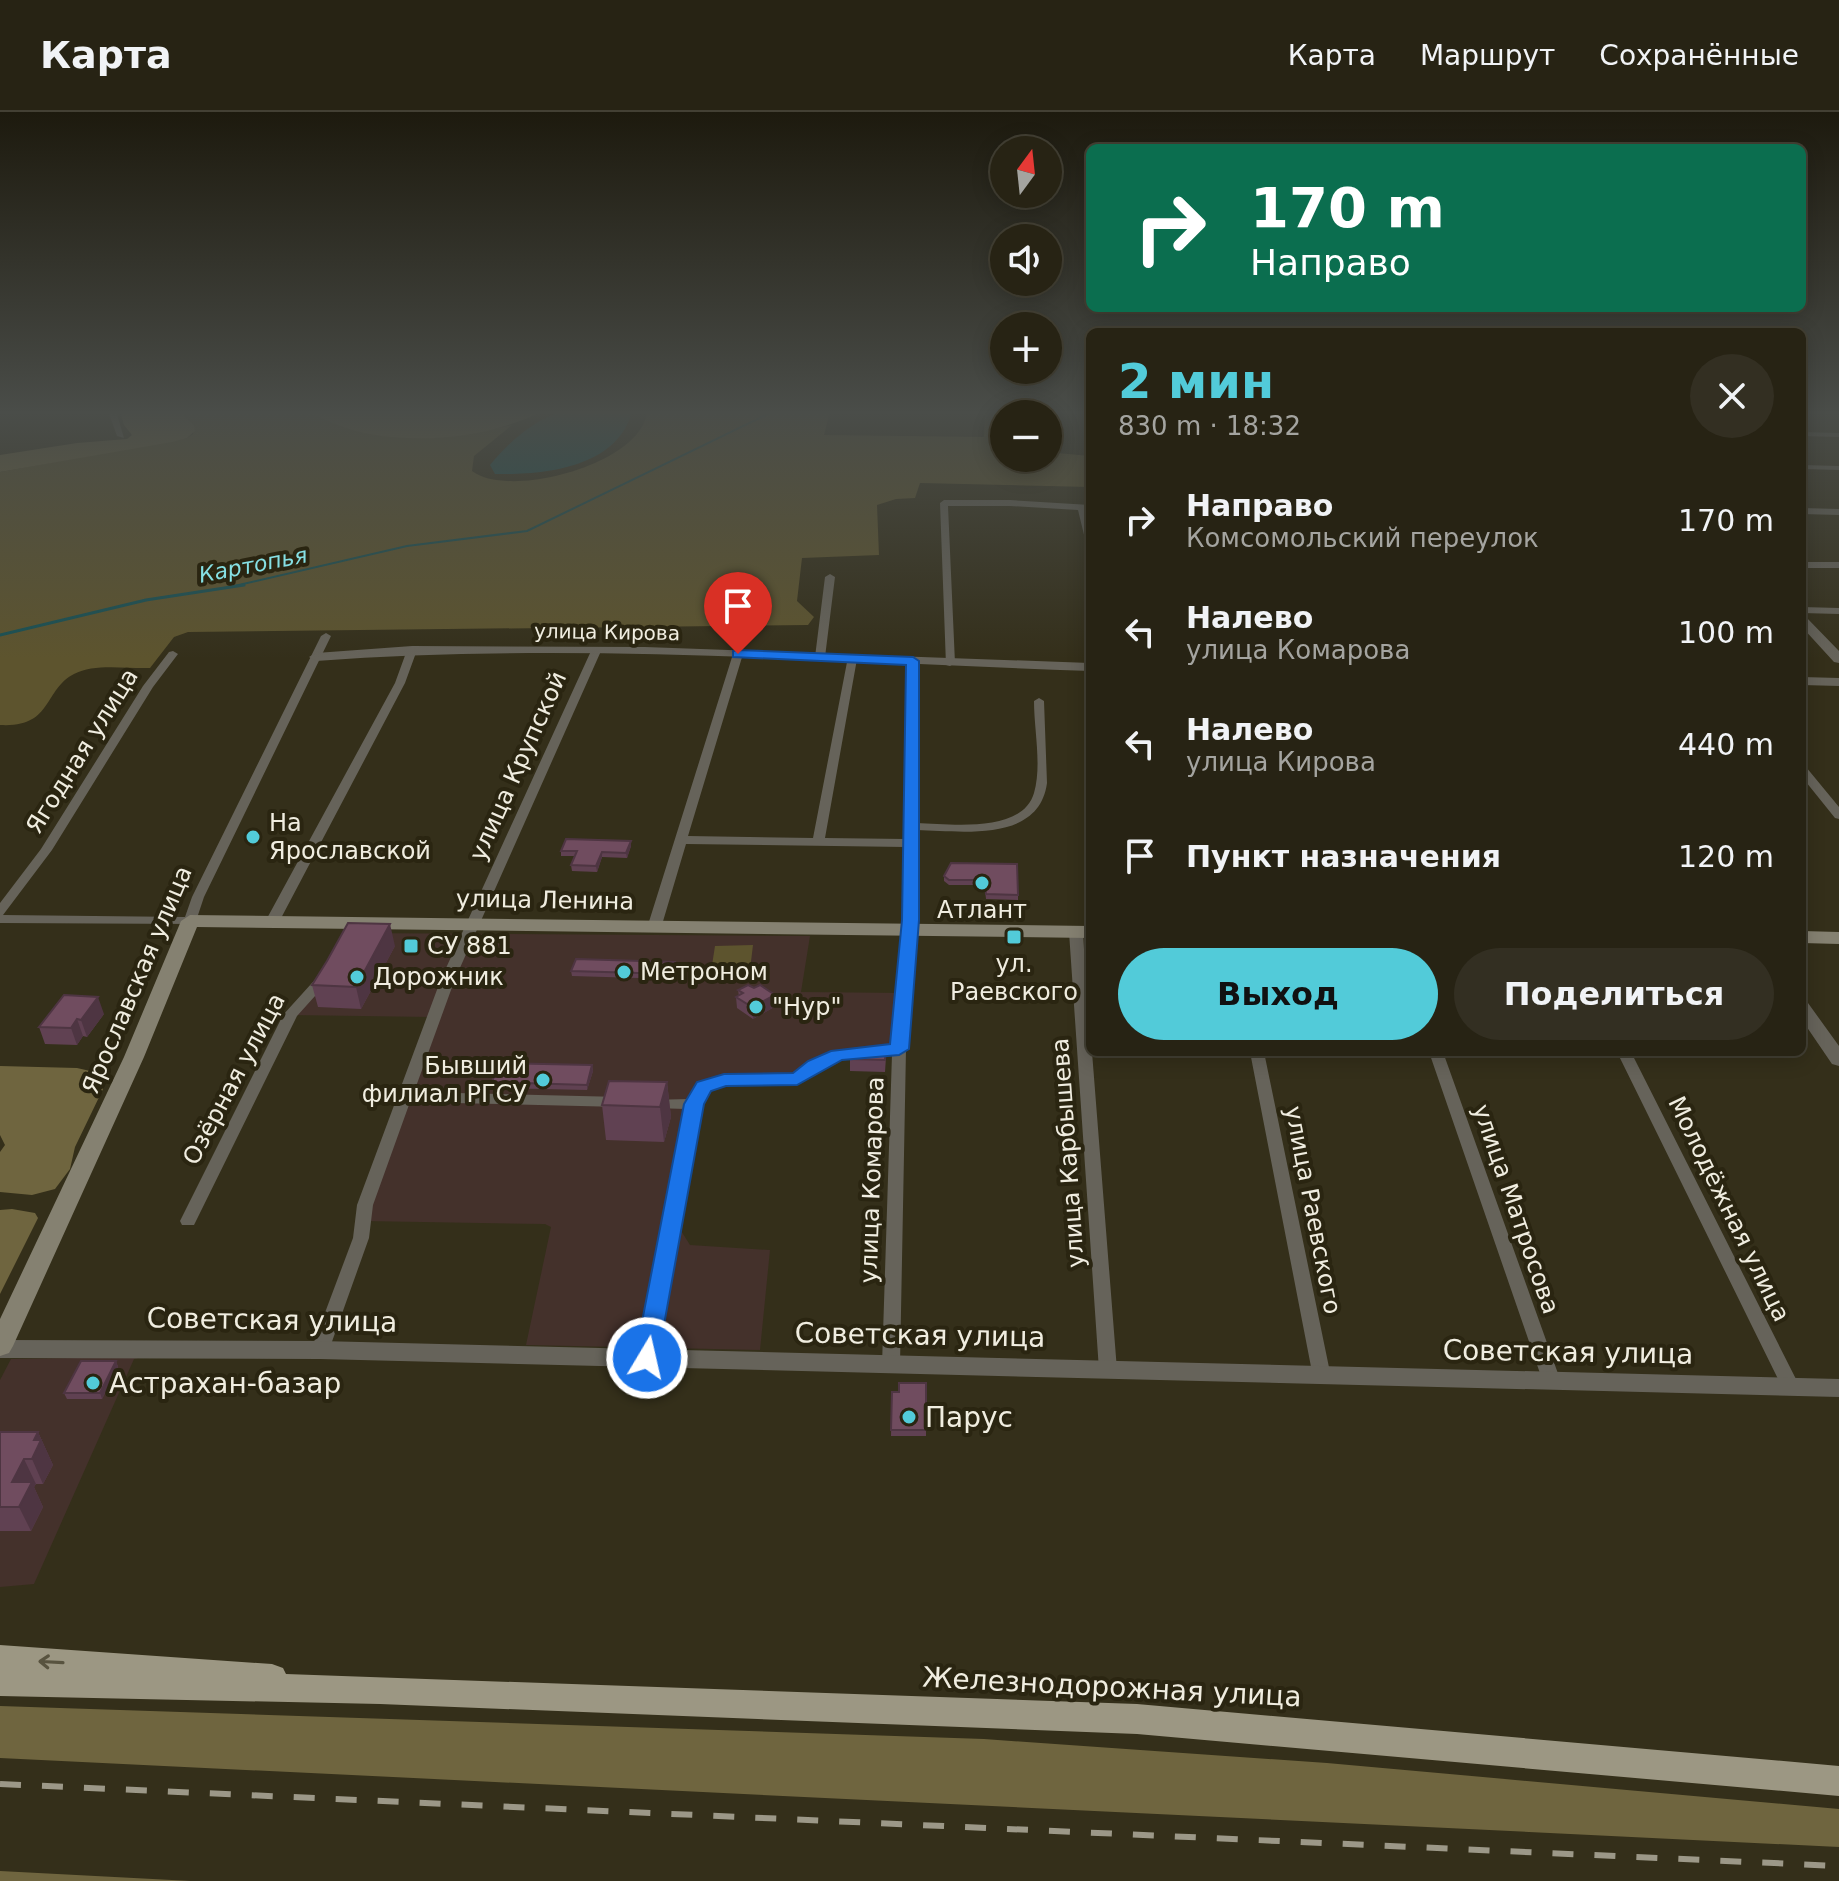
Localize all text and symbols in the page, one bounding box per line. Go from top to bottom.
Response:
text: Карта [40,33,172,77]
text: Карта [1288,39,1376,72]
text: Маршрут [1420,39,1555,72]
text: Сохранённые [1599,39,1799,72]
north arrow [990,136,1062,208]
map controls [990,136,1062,472]
text: 170 m [1250,175,1445,240]
icon: right [1118,176,1222,280]
button: sound [990,224,1062,296]
text: Направо [1250,242,1411,283]
button: + [990,312,1062,384]
text: 2 мин [1118,353,1274,409]
button: close [1690,354,1774,438]
button: − [990,400,1062,472]
text: 830 m · 18:32 [1118,411,1301,441]
text: Направо [1186,488,1333,523]
icon: right [1118,498,1162,542]
text: 170 m [1678,503,1774,538]
text: Комсомольский переулок [1186,523,1539,553]
water label: Картопья [197,542,309,588]
pin [704,572,772,654]
icon: arrive [716,584,760,628]
text: Налево [1186,600,1313,635]
icon: left [1118,610,1162,654]
text: 100 m [1678,615,1774,650]
street label: улица Кирова [534,619,680,645]
text: улица Комарова [1186,635,1410,665]
street label: Ягодная улица [20,663,144,839]
street label: улица Крупской [464,667,572,865]
text: Налево [1186,712,1313,747]
icon: left [1118,722,1162,766]
text: 440 m [1678,727,1774,762]
text: улица Кирова [1186,747,1376,777]
place label: На Ярославской [269,809,431,865]
marker: На Ярославской [244,828,262,846]
icon: arrive [1118,834,1162,878]
text: Пункт назначения [1186,839,1501,874]
text: 120 m [1678,839,1774,874]
street label: Ярославская улица [76,862,198,1098]
marker: Атлант [973,874,991,892]
street label: улица Ленина [456,884,634,916]
place label: Атлант [937,896,1027,924]
marker: ул. Раевского [1005,928,1023,946]
place label: СУ 881 [427,932,512,960]
marker: СУ 881 [402,937,420,955]
button: Выход [1118,948,1438,1040]
button: Поделиться [1454,948,1774,1040]
place label: ул. Раевского [950,950,1078,1006]
place label: Метроном [640,958,768,986]
place label: Дорожник [373,963,504,991]
marker: Метроном [615,963,633,981]
marker: Дорожник [348,968,366,986]
street label: Озёрная улица [177,988,291,1170]
place label: "Нур" [772,993,842,1021]
marker: "Нур" [747,998,765,1016]
street label: улица Карбышева [1046,1037,1090,1269]
place label: Бывший филиал РГСУ [362,1052,527,1108]
marker: Бывший филиал РГСУ [534,1071,552,1089]
street label: улица Комарова [854,1076,890,1284]
street label: Молодёжная улица [1662,1092,1796,1326]
street label: улица Матросова [1467,1101,1565,1317]
street label: улица Раевского [1279,1103,1347,1317]
street label: Советская улица [146,1301,398,1339]
position arrow [605,1316,689,1400]
street label: Советская улица [794,1316,1046,1354]
street label: Советская улица [1442,1333,1694,1371]
place label: Астрахан-базар [109,1367,341,1400]
marker: Астрахан-базар [84,1374,102,1392]
place label: Парус [925,1401,1013,1434]
marker: Парус [900,1408,918,1426]
one-way arrow [38,1654,65,1669]
street label: Железнодорожная улица [922,1661,1302,1713]

